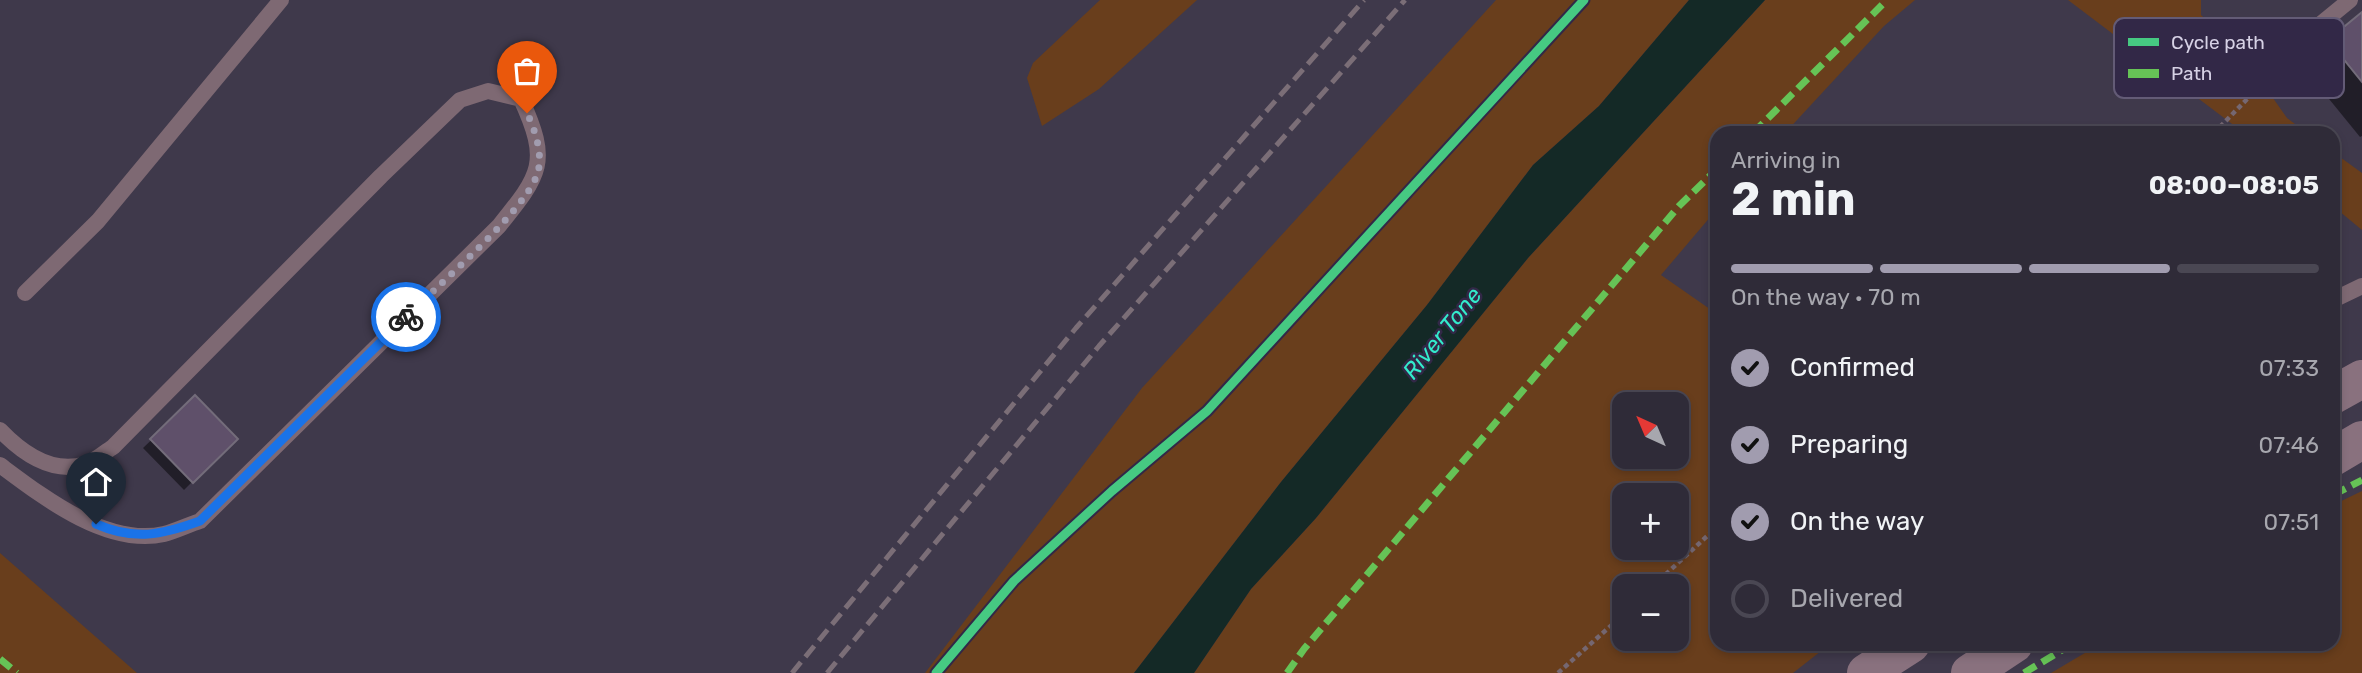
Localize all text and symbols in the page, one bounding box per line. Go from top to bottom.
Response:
legend [2114,18,2344,98]
text: Cycle path [2171,31,2265,54]
pin [497,41,557,113]
icon: bag [508,52,546,90]
text: Path [2171,62,2212,85]
text: Arriving in [1731,146,1841,174]
text: 08:00–08:05 [2149,170,2319,201]
text: 2 min [1731,172,1856,227]
water label: River Tone [1396,281,1488,385]
courier [371,282,441,352]
text: On the way · 70 m [1731,283,1921,311]
icon: bike [387,298,425,336]
icon: check [1731,349,1769,387]
text: Confirmed [1790,352,1915,383]
text: 07:33 [2259,354,2319,382]
north arrow [1612,392,1689,469]
map controls [1612,392,1689,651]
icon: check [1731,426,1769,464]
text: Preparing [1790,429,1908,460]
text: 07:46 [2259,431,2319,459]
pin [66,452,126,524]
icon: home [77,463,115,501]
button: + [1612,483,1689,560]
icon: check [1731,503,1769,541]
text: On the way [1790,506,1924,537]
text: 07:51 [2264,508,2319,536]
button: − [1612,574,1689,651]
text: Delivered [1790,583,1903,614]

